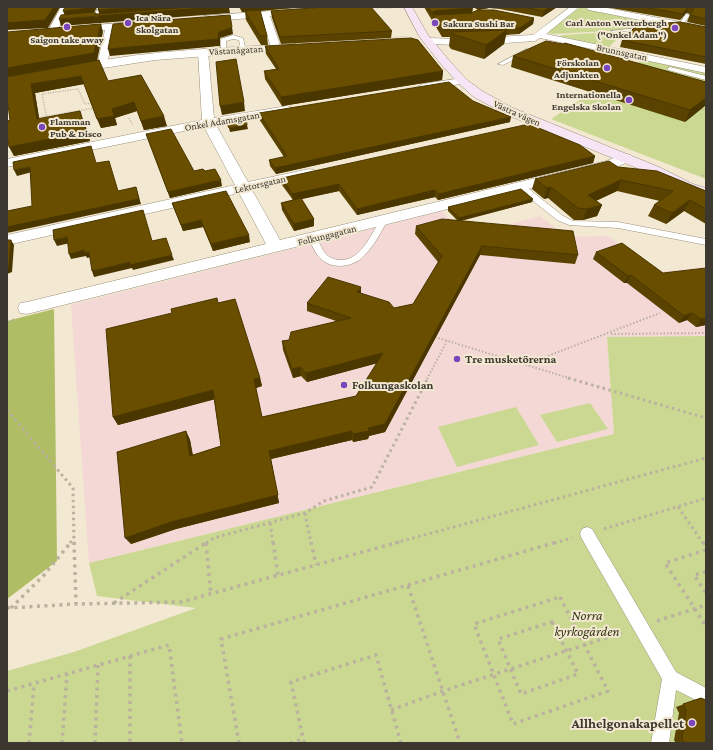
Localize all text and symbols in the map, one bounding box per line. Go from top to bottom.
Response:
place label: Ica Nära Skolgatan [136,12,179,35]
place label: Carl Anton Wetterbergh ("Onkel Adam") [565,17,667,41]
marker: Ica Nära Skolgatan [123,18,133,28]
marker: Sakura Sushi Bar [430,18,440,28]
place label: Sakura Sushi Bar [443,18,515,29]
marker: Saigon take away [62,22,72,32]
marker: Carl Anton Wetterbergh ("Onkel Adam") [670,23,680,33]
place label: Saigon take away [30,34,104,45]
street label: Brunnsgatan [596,41,649,63]
street label: Västanågatan [209,43,264,57]
place label: Förskolan Adjunkten [553,57,599,81]
marker: Förskolan Adjunkten [602,63,612,73]
place label: Internationella Engelska Skolan [552,89,621,112]
marker: Internationella Engelska Skolan [624,95,634,105]
street label: Västra vägen [492,98,543,129]
street label: Onkel Adamsgatan [184,109,261,133]
place label: Flamman Pub & Disco [50,116,102,139]
marker: Flamman Pub & Disco [37,122,47,132]
street label: Lektorsgatan [233,173,287,195]
street label: Folkungagatan [297,222,358,248]
place label: Tre musketörerna [465,352,557,366]
marker: Tre musketörerna [452,354,462,364]
place label: Folkungaskolan [352,378,434,392]
marker: Folkungaskolan [339,380,349,390]
park label: Norra kyrkogården [554,607,620,639]
place label: Allhelgonakapellet [570,715,685,731]
marker: Allhelgonakapellet [687,718,697,728]

